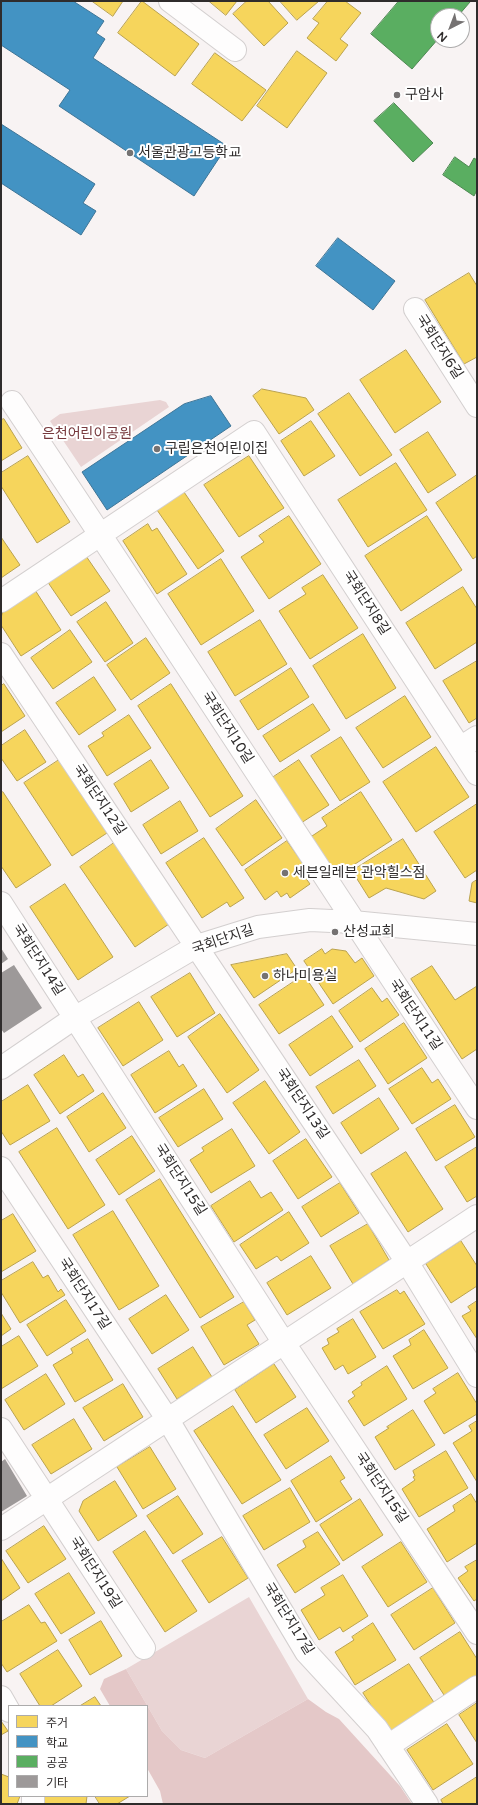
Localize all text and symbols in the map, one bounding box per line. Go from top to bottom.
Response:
north arrow [430,8,470,48]
text: N [435,29,450,44]
place label: 구암사 [405,87,444,103]
marker: 구암사 [392,90,402,100]
place label: 서울관광고등학교 [138,145,241,161]
marker: 서울관광고등학교 [125,148,135,158]
street label: 국회단지6길 [412,312,466,382]
park label: 은천어린이공원 [42,426,132,442]
place label: 구립은천어린이집 [165,441,268,457]
marker: 구립은천어린이집 [152,444,162,454]
street label: 국회단지8길 [339,568,393,638]
street label: 국회단지10길 [198,689,256,767]
street label: 국회단지12길 [69,761,129,839]
place label: 세븐일레븐 관악힐스점 [293,865,425,881]
marker: 세븐일레븐 관악힐스점 [280,868,290,878]
street label: 국회단지14길 [9,921,67,999]
street label: 국회단지길 [190,922,256,958]
place label: 산성교회 [343,924,395,940]
marker: 산성교회 [330,927,340,937]
place label: 하나미용실 [273,968,337,984]
marker: 하나미용실 [260,971,270,981]
street label: 국회단지11길 [385,976,445,1054]
street label: 국회단지13길 [272,1065,332,1143]
street label: 국회단지15길 [151,1141,209,1219]
street label: 국회단지17길 [55,1255,113,1333]
street label: 국회단지15길 [351,1449,411,1527]
street label: 국회단지19길 [66,1534,124,1612]
street label: 국회단지17길 [259,1580,317,1658]
legend [8,1705,148,1797]
text: 주거 [46,1716,68,1730]
text: 학교 [46,1736,68,1750]
text: 공공 [46,1756,68,1770]
text: 기타 [46,1776,68,1790]

